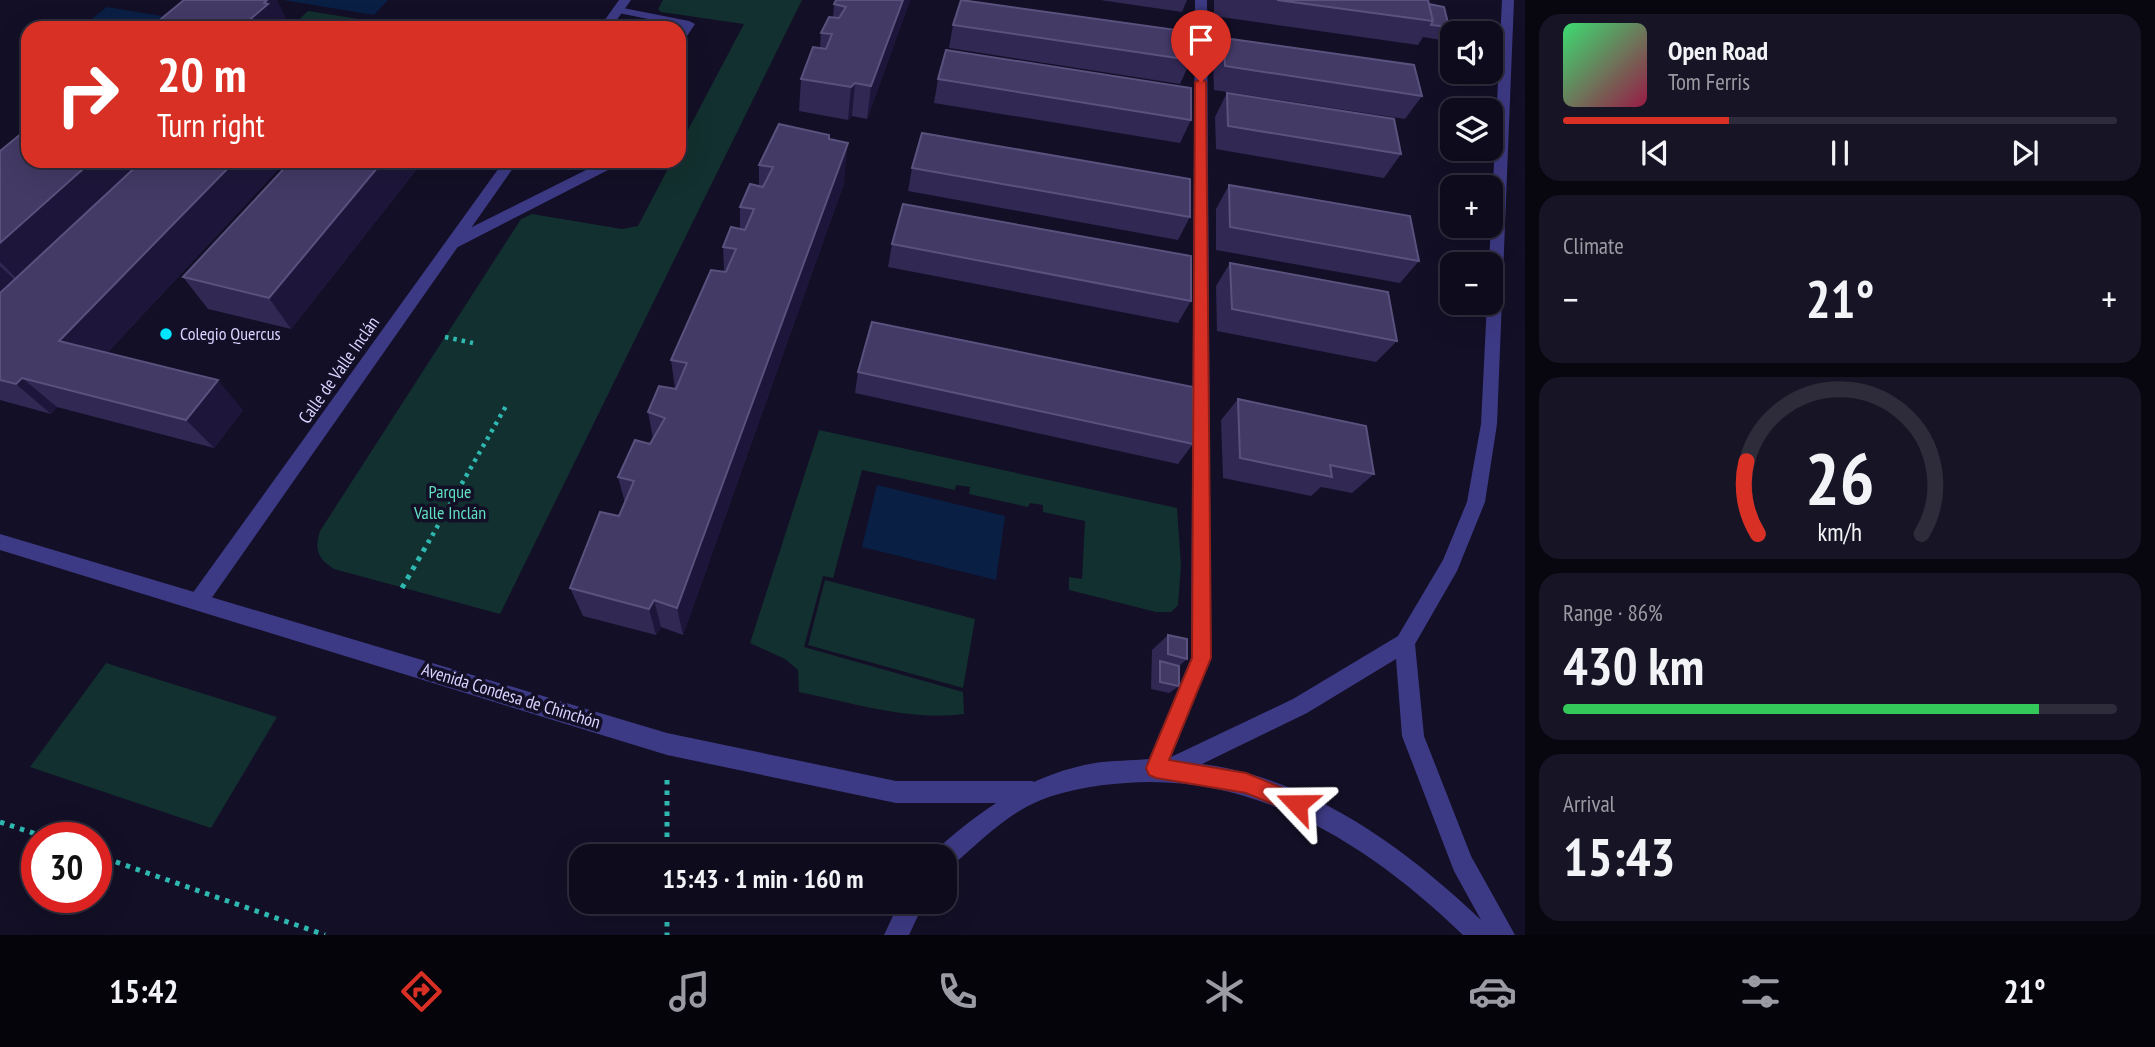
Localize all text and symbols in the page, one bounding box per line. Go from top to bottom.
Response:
pin [1171,10,1231,82]
icon: arrive [1182,21,1220,59]
map controls [1440,21,1503,315]
button: sound [1440,21,1503,84]
text: Open Road [1668,34,1768,67]
text: 20 m [157,42,246,106]
icon: right [42,49,133,140]
text: Tom Ferris [1668,67,1750,96]
button: layers [1440,98,1503,161]
text: Turn right [157,104,265,146]
icon: previous [1636,134,1674,172]
icon: pause [1821,134,1859,172]
icon: next [2006,134,2044,172]
button: + [1440,175,1503,238]
text: Climate [1563,231,1624,260]
button: − [1440,252,1503,315]
text: 21° [1806,265,1874,332]
text: − [1563,274,1579,323]
text: + [2101,274,2117,323]
street label: Calle de Valle Inclán [293,312,384,428]
place label: Colegio Quercus [180,322,281,345]
marker: Colegio Quercus [158,326,174,342]
text: 26 [1805,430,1875,524]
park label: Parque Valle Inclán [413,480,486,524]
text: km/h [1818,515,1862,547]
text: Range · 86% [1563,598,1663,627]
text: 430 km [1563,632,1704,699]
street label: Avenida Condesa de Chinchón [419,657,603,734]
position arrow [1260,767,1334,841]
text: Arrival [1563,789,1615,818]
speed limit sign: 30 [21,822,112,913]
text: 15:43 [1563,823,1675,890]
text: 15:43 · 1 min · 160 m [663,862,863,895]
icon: directions [397,967,446,1016]
icon: music [665,967,714,1016]
icon: phone [933,967,982,1016]
icon: climate [1200,967,1249,1016]
icon: car [1468,967,1517,1016]
icon: filters [1736,967,1785,1016]
text: 15:42 [109,970,179,1012]
text: 21° [2003,970,2046,1012]

